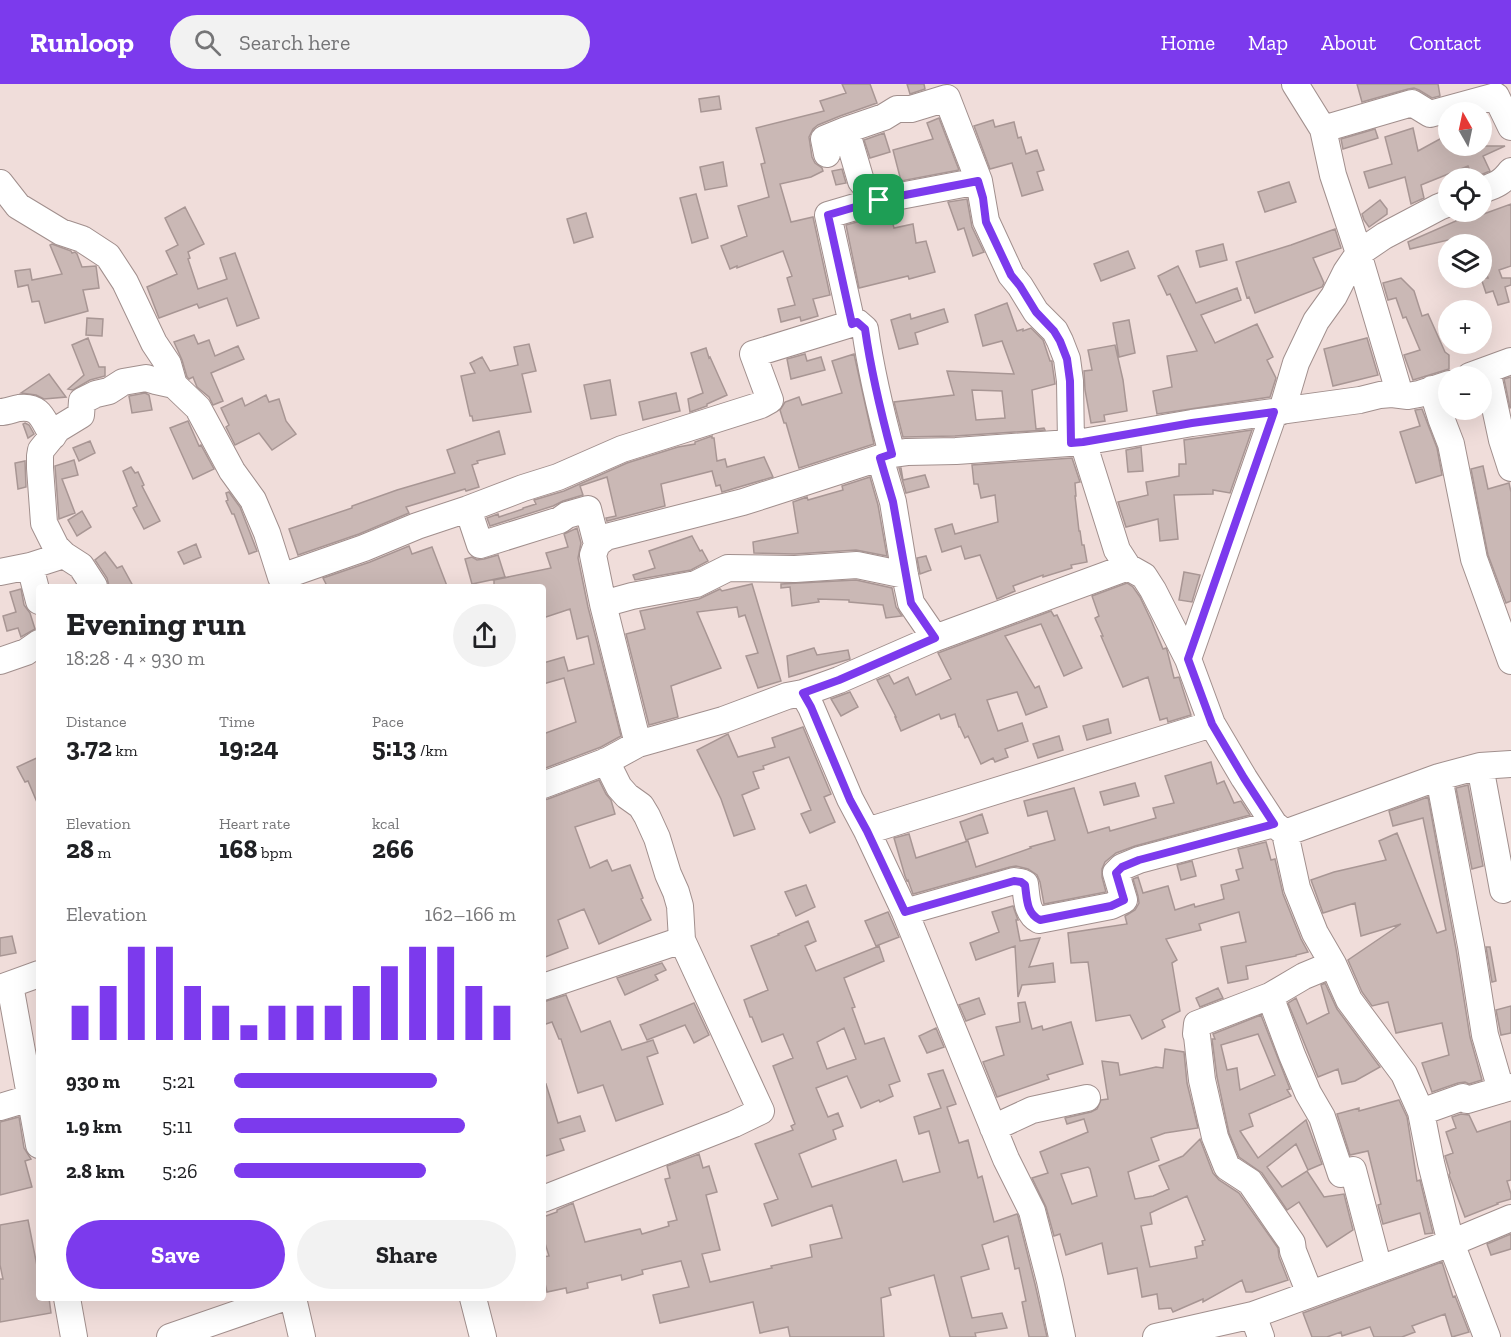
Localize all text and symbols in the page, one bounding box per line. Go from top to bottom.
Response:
search box [170,15,590,69]
text: Runloop [30,26,134,59]
icon: search [191,26,224,59]
text: Search here [239,29,350,56]
text: Home [1161,30,1215,55]
text: Map [1248,30,1288,55]
text: About [1321,30,1376,55]
text: Contact [1409,30,1481,55]
north arrow [1438,102,1492,156]
map controls [1438,102,1492,420]
button: locate [1438,168,1492,222]
pin [853,174,904,225]
icon: arrive [862,183,895,216]
button: layers [1438,234,1492,288]
button: + [1438,300,1492,354]
button: − [1438,366,1492,420]
text: Evening run [66,604,246,643]
button: share [453,604,516,667]
text: 18:28 · 4 × 930 m [66,646,205,670]
text: Distance [66,712,127,731]
text: Time [219,712,255,731]
text: Pace [372,712,404,731]
text: 3.72 [66,731,112,763]
text: 19:24 [219,731,279,763]
text: 5:13 [372,731,416,763]
text: km [112,741,138,760]
text: /km [416,741,448,760]
text: Elevation [66,814,131,833]
text: Heart rate [219,814,290,833]
text: kcal [372,814,399,833]
text: 28 [66,833,94,865]
text: 168 [219,833,257,865]
text: 266 [372,833,414,865]
text: m [94,843,111,862]
text: bpm [257,843,292,862]
text: Elevation [66,902,147,926]
text: 162–166 m [425,902,516,926]
text: 930 m [66,1069,120,1093]
text: 5:21 [162,1069,195,1093]
text: 1.9 km [66,1114,122,1138]
text: 5:11 [162,1114,192,1138]
text: 2.8 km [66,1159,124,1183]
text: 5:26 [162,1159,198,1183]
button: Save [66,1220,285,1289]
button: Share [297,1220,516,1289]

